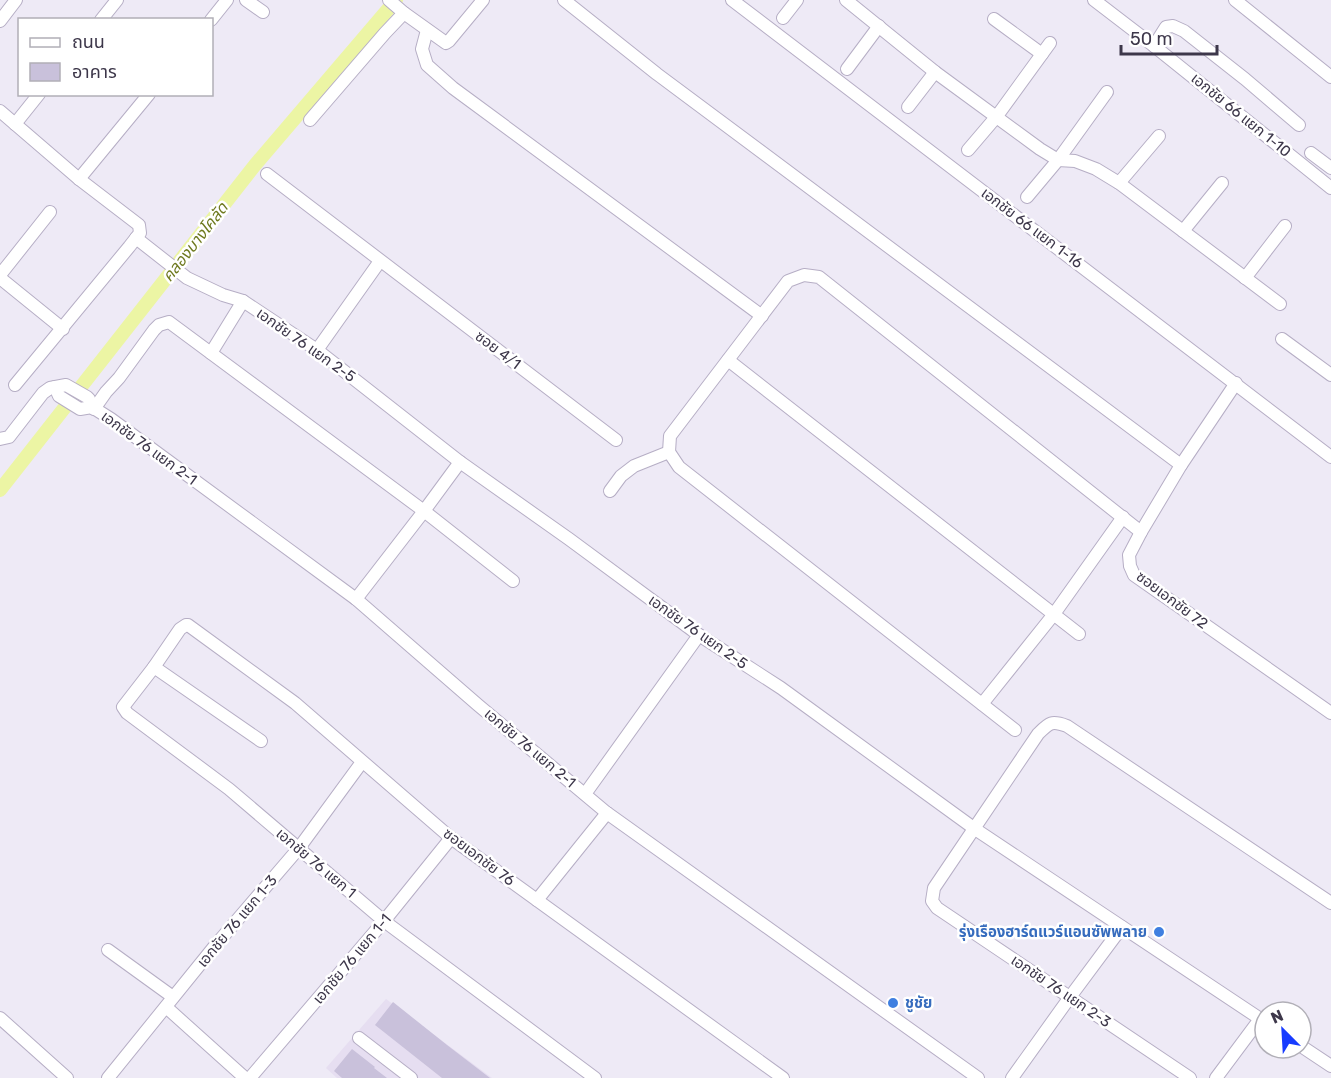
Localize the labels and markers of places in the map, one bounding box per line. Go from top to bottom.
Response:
place label: รุ่งเรืองฮาร์ดแวร์แอนซัพพลาย [959,923,1147,941]
marker: รุ่งเรืองฮาร์ดแวร์แอนซัพพลาย [1152,925,1166,939]
place label: ชูชัย [905,994,932,1013]
marker: ชูชัย [886,996,900,1010]

